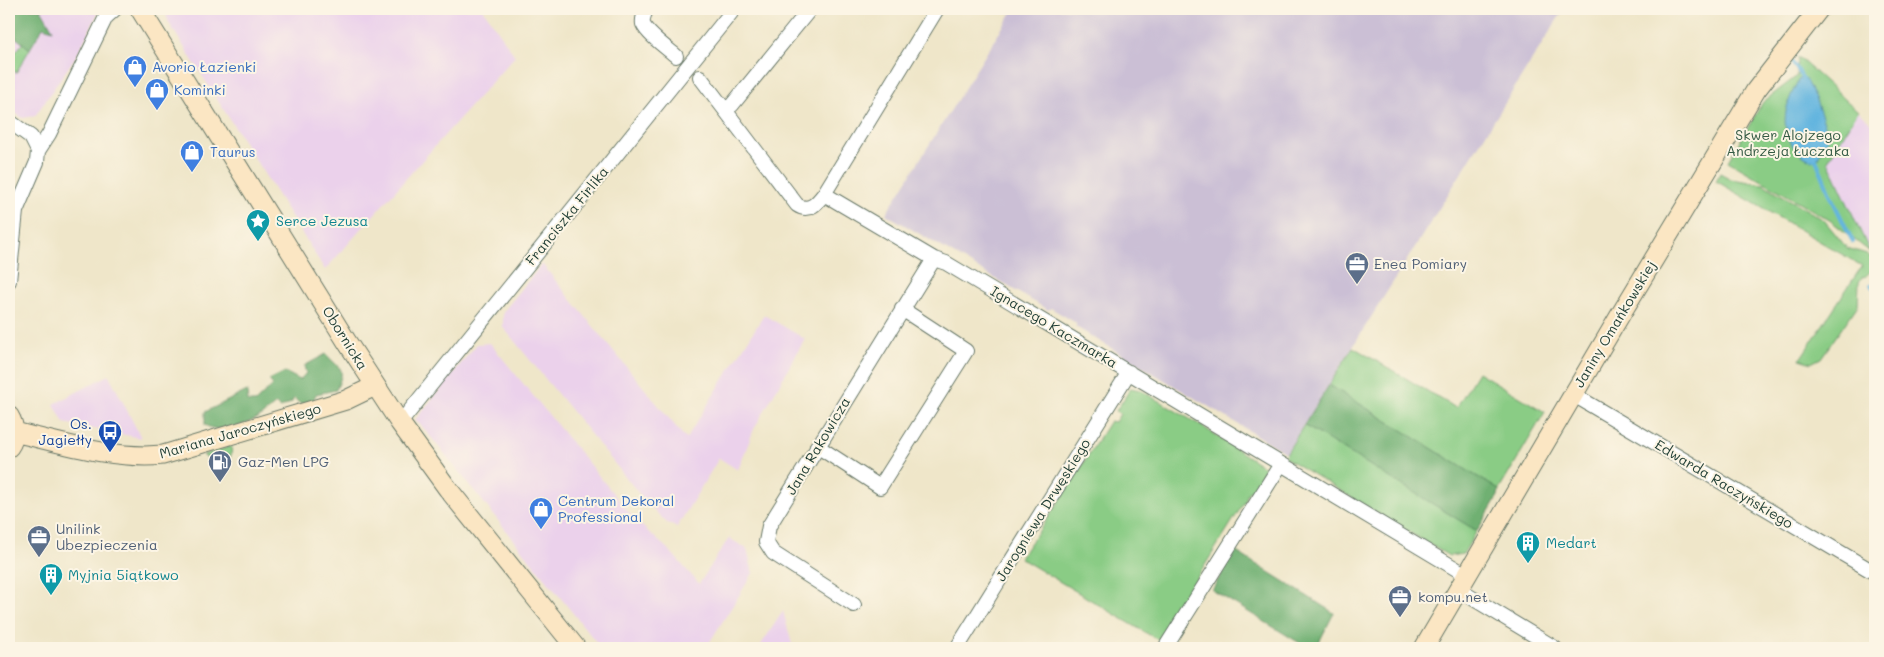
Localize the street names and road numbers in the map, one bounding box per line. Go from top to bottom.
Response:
street label: Franciszka Firlika [521,162,612,269]
street label: Janiny Omańkowskiej [1569,257,1660,391]
street label: Ignacego Kaczmarka [987,281,1121,372]
street label: Obornicka [318,302,372,373]
street label: Jana Rakowicza [781,393,854,498]
street label: Mariana Jaroczyńskiego [157,398,323,463]
street label: Jarogniewa Drwęskiego [991,435,1094,585]
street label: Edwarda Raczyńskiego [1652,435,1797,532]

